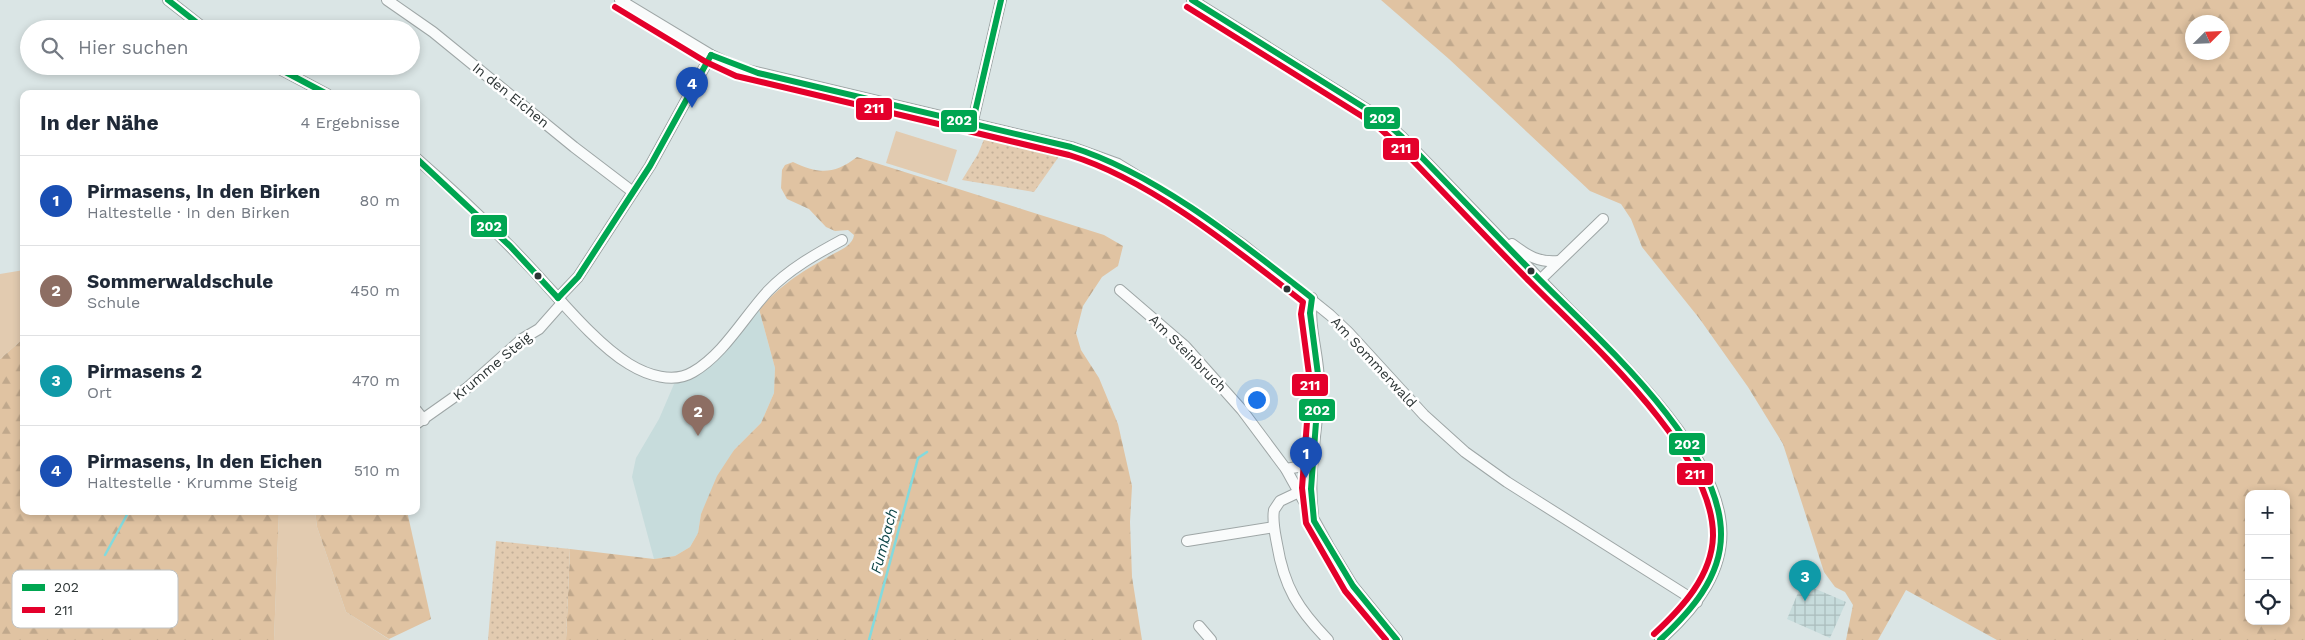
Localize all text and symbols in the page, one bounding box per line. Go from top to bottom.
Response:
north arrow [2185,15,2230,60]
search box [20,20,420,75]
icon: search [38,34,66,62]
text: Hier suchen [78,36,189,59]
street label: In den Eichen [470,59,552,131]
pin: 4 [676,67,708,108]
line badge: 211 [855,97,893,121]
text: 211 [864,100,884,116]
line badge: 202 [1363,106,1401,130]
line badge: 202 [940,109,978,133]
text: In der Nähe [40,110,159,135]
text: 202 [1369,110,1395,126]
text: 202 [946,112,972,128]
text: 4 Ergebnisse [300,113,400,132]
line badge: 211 [1382,137,1420,161]
text: 211 [1391,140,1411,156]
text: Pirmasens, In den Birken [87,180,320,203]
text: 1 [53,191,59,210]
text: 80 m [359,191,400,210]
text: Haltestelle · In den Birken [87,203,290,222]
line badge: 202 [470,214,508,238]
text: 202 [476,218,502,234]
unlabelled marker [1526,266,1536,276]
text: Sommerwaldschule [87,270,273,293]
unlabelled marker [533,271,543,281]
text: 2 [51,281,61,300]
text: 450 m [350,281,400,300]
unlabelled marker [1282,284,1292,294]
text: Schule [87,293,140,312]
street label: Am Steinbruch [1146,311,1230,395]
street label: Am Sommerwald [1328,313,1420,411]
street label: Krumme Steig [450,328,535,403]
text: Pirmasens 2 [87,360,202,383]
text: 3 [51,371,61,390]
text: 470 m [352,371,400,390]
line badge: 211 [1291,373,1329,397]
text: 211 [1300,377,1320,393]
text: Ort [87,383,112,402]
your location [1244,387,1270,413]
pin: 2 [682,395,714,436]
line badge: 202 [1298,398,1336,422]
text: 202 [1304,402,1330,418]
line badge: 202 [1668,432,1706,456]
text: 202 [1674,436,1700,452]
pin: 1 [1290,437,1322,478]
text: Pirmasens, In den Eichen [87,450,322,473]
text: 4 [51,461,61,480]
text: 510 m [354,461,400,480]
line badge: 211 [1676,462,1714,486]
text: 211 [1685,466,1705,482]
text: Haltestelle · Krumme Steig [87,473,297,492]
map controls [2245,490,2290,625]
button: + [2245,490,2290,535]
water label: Fumbach [867,506,901,576]
button: − [2245,535,2290,580]
pin: 3 [1789,560,1821,601]
legend [12,570,178,628]
text: 202 [54,579,79,595]
button: locate [2245,580,2290,625]
text: 211 [54,602,73,618]

